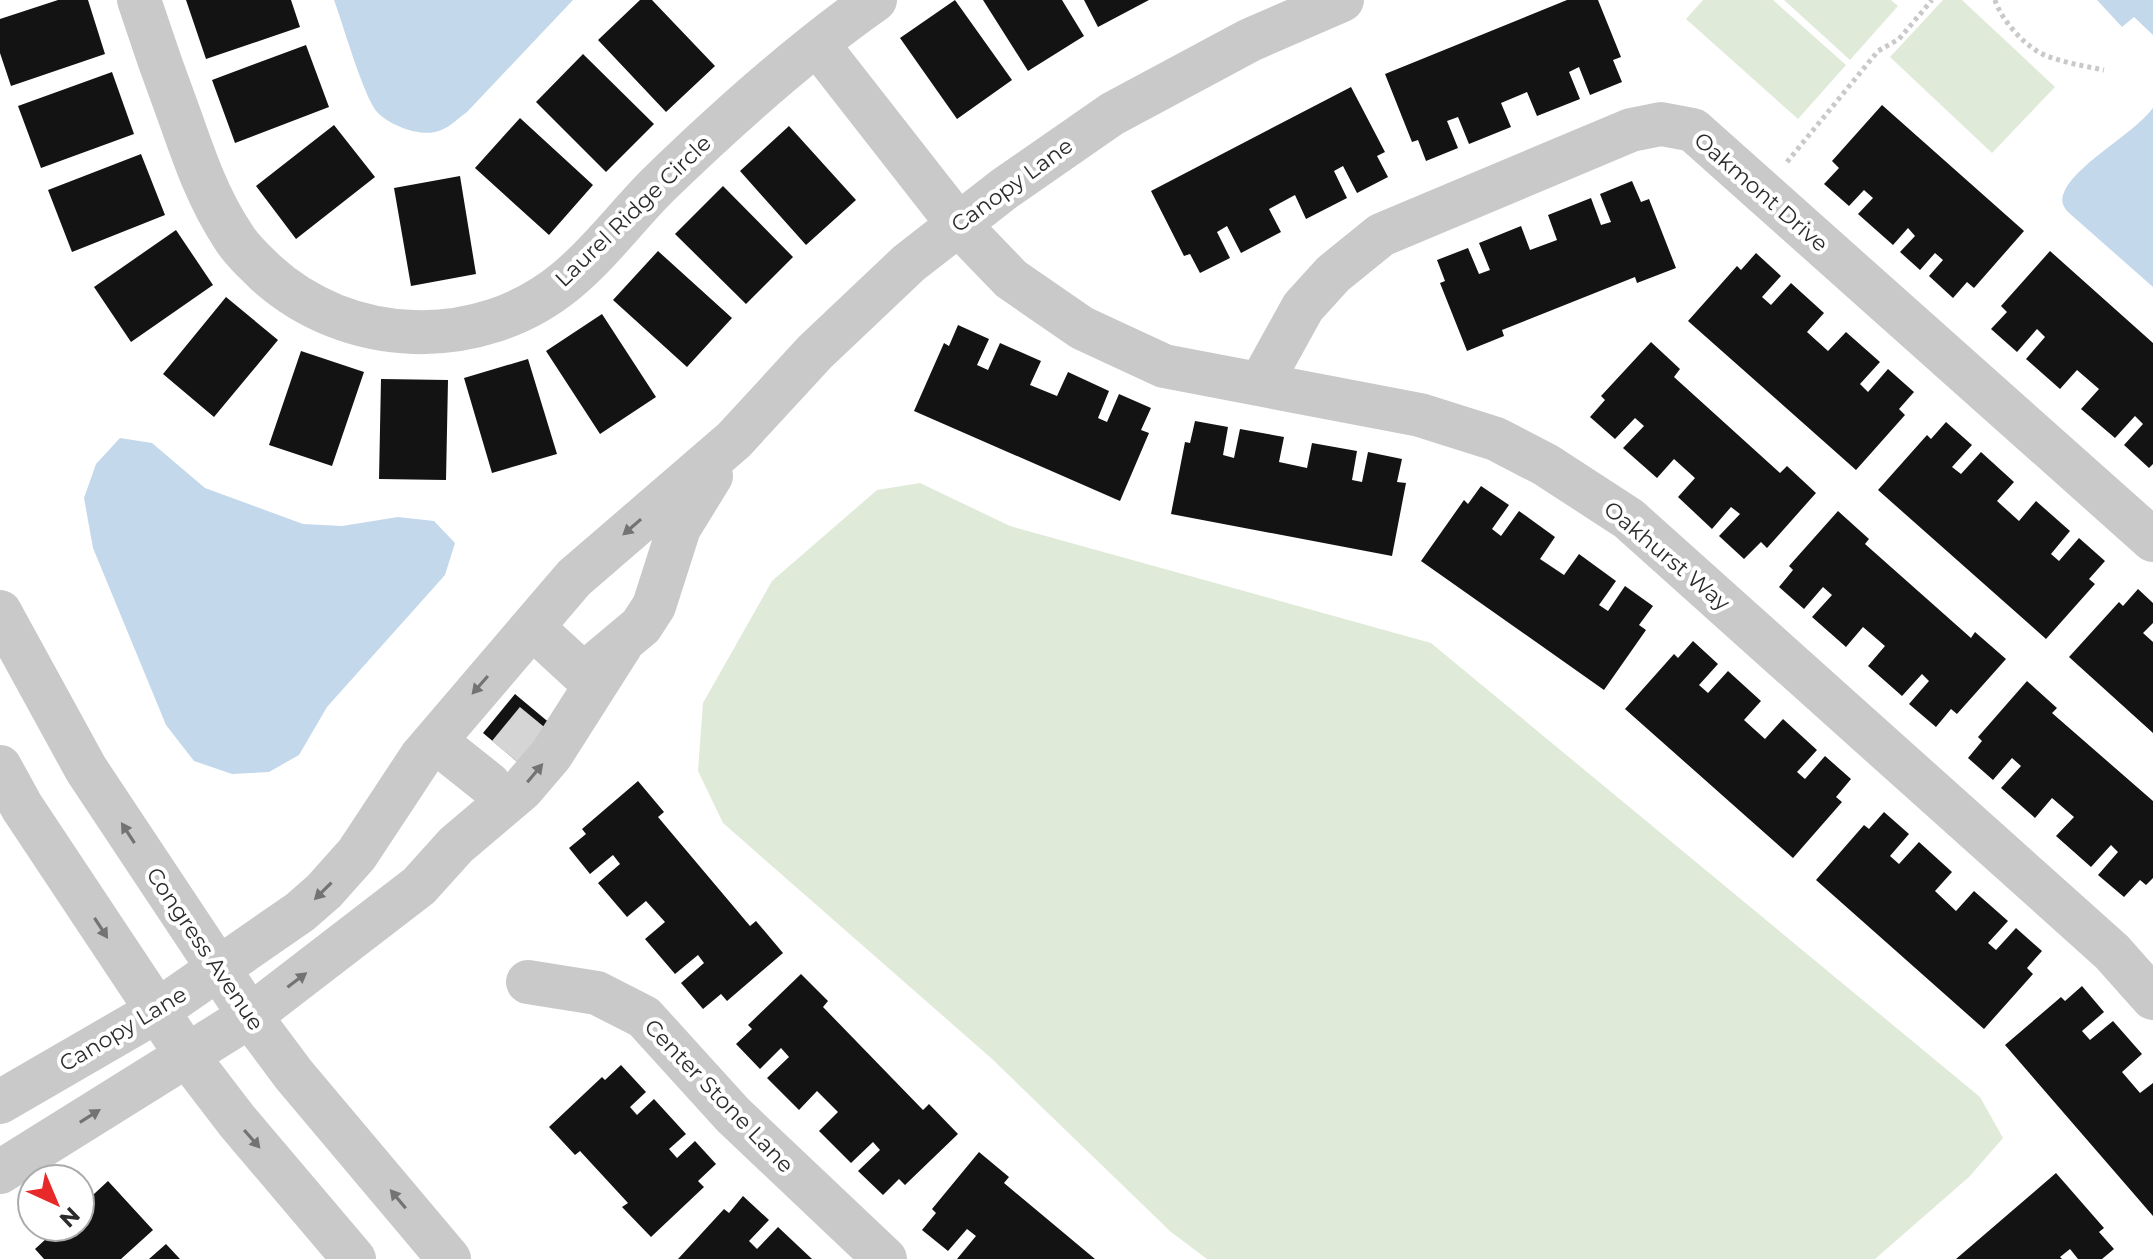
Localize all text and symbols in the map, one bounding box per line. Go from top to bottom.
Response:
street label: Oakmont Drive [1688,126,1834,258]
street label: Laurel Ridge Circle [549,130,717,292]
street label: Canopy Lane [946,132,1078,238]
street label: Oakhurst Way [1599,495,1736,617]
one-way arrow [622,518,642,535]
one-way arrow [472,676,490,695]
one-way arrow [526,764,543,784]
one-way arrow [120,823,135,844]
street label: Congress Avenue [140,862,270,1036]
one-way arrow [314,882,333,900]
one-way arrow [94,917,109,938]
one-way arrow [287,973,307,989]
street label: Canopy Lane [55,980,191,1078]
street label: Center Stone Lane [639,1013,799,1179]
one-way arrow [79,1110,101,1124]
one-way arrow [243,1129,260,1149]
north arrow [16,1163,96,1243]
one-way arrow [390,1190,407,1210]
text: N [54,1201,85,1233]

